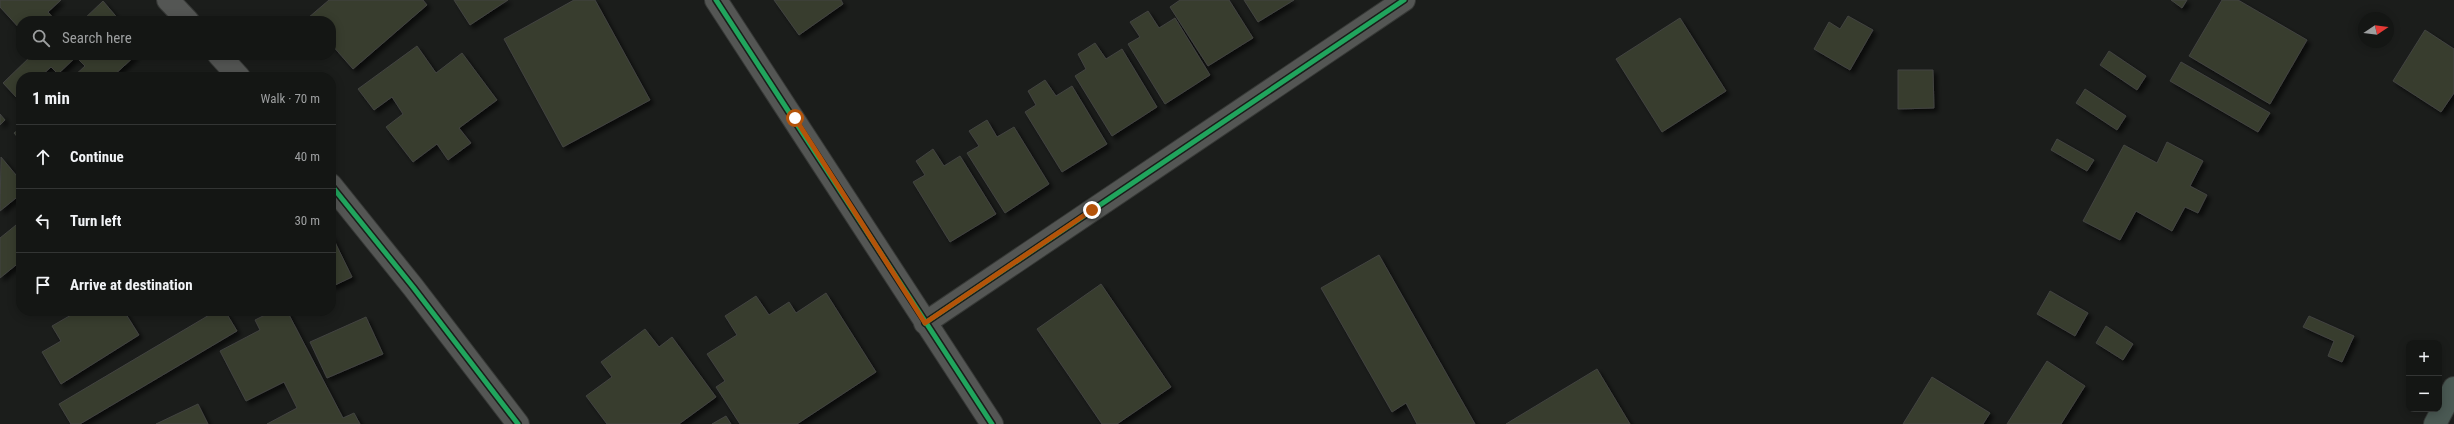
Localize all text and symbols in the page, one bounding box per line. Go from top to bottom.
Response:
north arrow [2358,12,2394,48]
search box [16,16,336,60]
icon: search [30,27,52,49]
text: Search here [62,29,132,47]
text: 1 min [32,88,70,108]
text: Walk · 70 m [260,91,320,106]
route start [786,109,804,127]
icon: ahead [32,146,54,168]
text: Continue [70,148,124,166]
text: 40 m [294,149,320,164]
route end [1083,201,1101,219]
icon: left [32,210,54,232]
text: Turn left [70,212,121,230]
text: 30 m [294,213,320,228]
icon: arrive [32,274,54,296]
text: Arrive at destination [70,276,193,294]
map controls [2406,340,2442,412]
button: + [2406,340,2442,376]
button: − [2406,376,2442,412]

